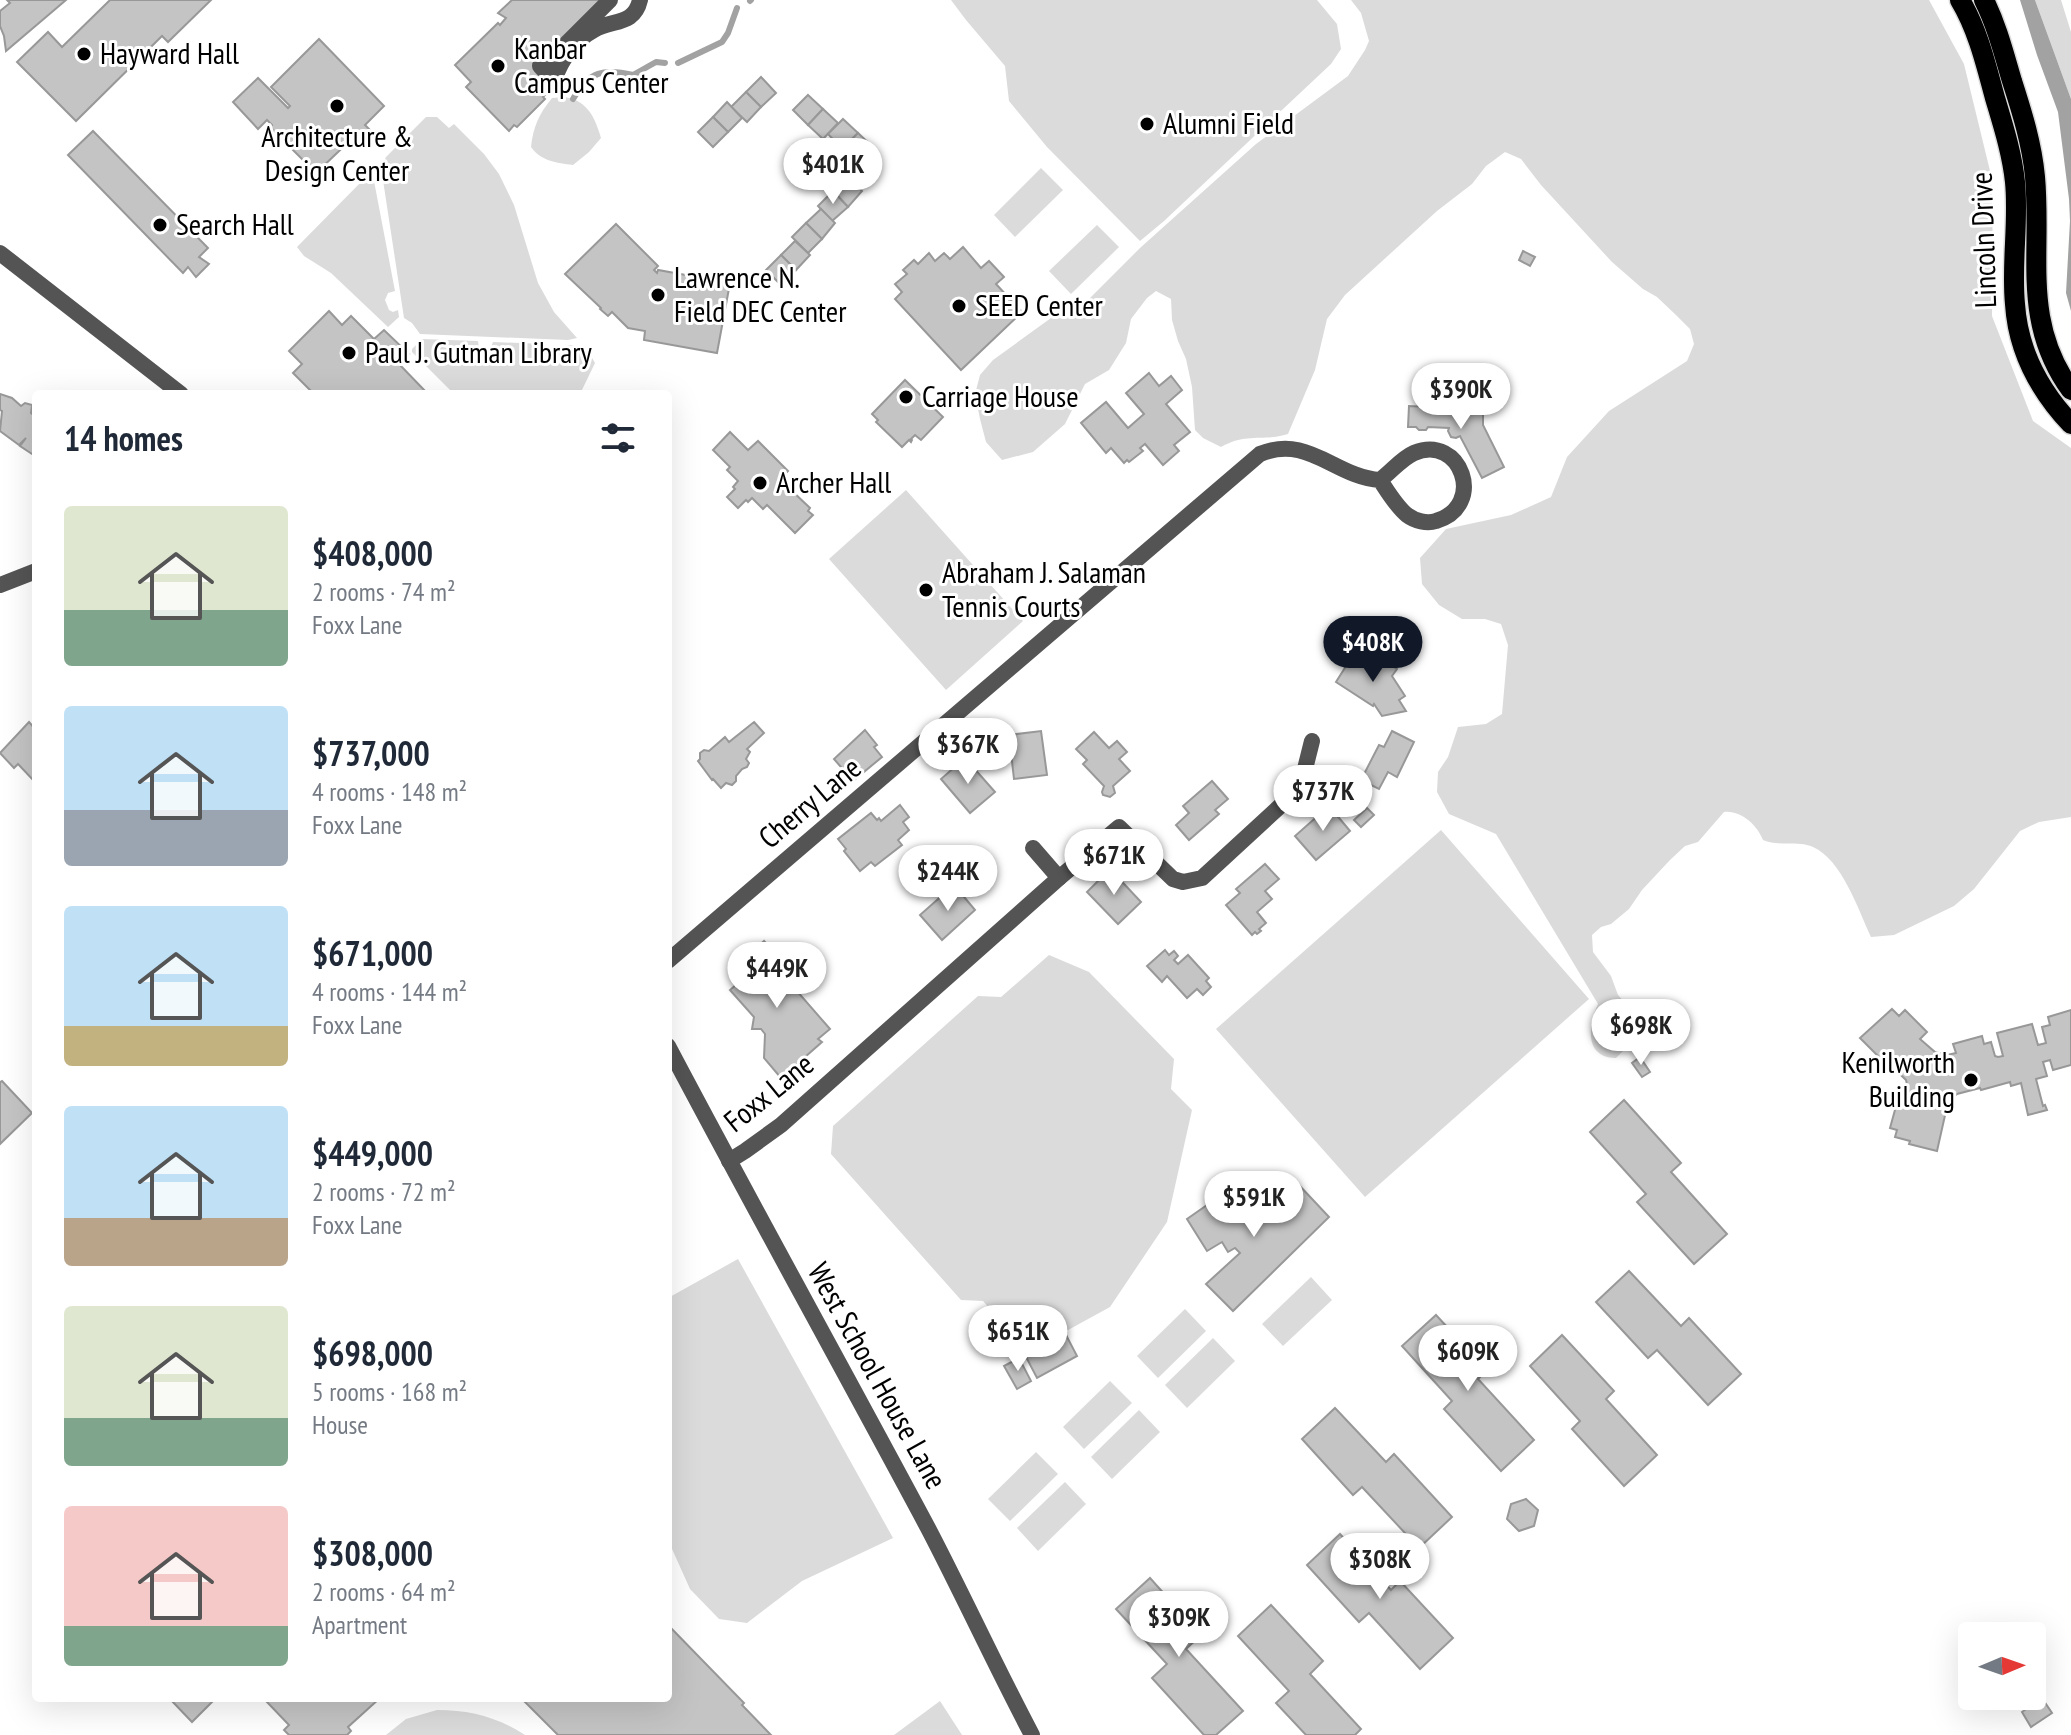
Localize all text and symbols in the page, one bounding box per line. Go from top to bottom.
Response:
place label: Kanbar Campus Center [514,28,669,101]
place label: Hayward Hall [100,33,239,72]
marker: Hayward Hall [75,45,93,63]
marker: Kanbar Campus Center [489,57,507,75]
marker: Architecture & Design Center [328,97,346,115]
place label: Alumni Field [1163,103,1294,142]
marker: Alumni Field [1138,115,1156,133]
place label: Architecture & Design Center [261,116,413,189]
pin: $401K [777,138,889,206]
text: $401K [801,147,865,180]
street label: Lincoln Drive [1961,171,2004,309]
place label: Search Hall [176,204,294,243]
marker: Search Hall [151,216,169,234]
place label: Lawrence N. Field DEC Center [674,257,847,330]
place label: SEED Center [975,285,1104,324]
marker: Lawrence N. Field DEC Center [649,286,667,304]
marker: SEED Center [950,297,968,315]
place label: Paul J. Gutman Library [365,332,593,371]
marker: Paul J. Gutman Library [340,344,358,362]
pin: $390K [1405,363,1517,431]
text: $390K [1429,372,1493,405]
place label: Carriage House [922,376,1079,415]
marker: Carriage House [897,388,915,406]
text: 14 homes [64,416,183,460]
icon: filters [596,416,640,460]
place label: Archer Hall [776,462,891,501]
marker: Archer Hall [751,474,769,492]
text: $408,000 [312,531,433,575]
icon: home [128,538,224,634]
place label: Abraham J. Salaman Tennis Courts [942,552,1146,625]
text: 2 rooms · 74 m² [312,575,456,608]
marker: Abraham J. Salaman Tennis Courts [917,581,935,599]
text: Foxx Lane [312,608,402,641]
pin: $408K [1317,616,1429,684]
text: $408K [1341,625,1405,658]
pin: $367K [912,718,1024,786]
text: $367K [936,727,1000,760]
text: $737,000 [312,731,430,775]
icon: home [128,738,224,834]
street label: Cherry Lane [750,748,868,856]
pin: $737K [1267,765,1379,833]
text: $737K [1291,774,1355,807]
text: 4 rooms · 148 m² [312,775,467,808]
text: Foxx Lane [312,808,402,841]
pin: $671K [1058,829,1170,897]
text: $671K [1082,838,1146,871]
pin: $244K [892,845,1004,913]
text: $244K [916,854,980,887]
text: $671,000 [312,931,433,975]
icon: home [128,938,224,1034]
pin: $449K [721,942,833,1010]
text: $449K [745,951,809,984]
text: 4 rooms · 144 m² [312,975,467,1008]
pin: $698K [1585,999,1697,1067]
text: Foxx Lane [312,1008,402,1041]
text: $698K [1609,1008,1673,1041]
place label: Kenilworth Building [1842,1042,1955,1115]
street label: Foxx Lane [715,1044,821,1140]
marker: Kenilworth Building [1962,1071,1980,1089]
text: $449,000 [312,1131,433,1175]
icon: home [128,1138,224,1234]
pin: $591K [1198,1171,1310,1239]
text: 2 rooms · 72 m² [312,1175,456,1208]
text: $591K [1222,1180,1286,1213]
text: Foxx Lane [312,1208,402,1241]
street label: West School House Lane [800,1255,957,1495]
pin: $651K [962,1305,1074,1373]
text: $651K [986,1314,1050,1347]
pin: $609K [1412,1325,1524,1393]
text: $698,000 [312,1331,433,1375]
text: $609K [1436,1334,1500,1367]
icon: home [128,1338,224,1434]
text: 5 rooms · 168 m² [312,1375,467,1408]
text: House [312,1408,368,1441]
text: $308,000 [312,1531,433,1575]
pin: $308K [1324,1533,1436,1601]
icon: home [128,1538,224,1634]
text: $308K [1348,1542,1412,1575]
text: 2 rooms · 64 m² [312,1575,456,1608]
pin: $309K [1123,1591,1235,1659]
text: $309K [1147,1600,1211,1633]
text: Apartment [312,1608,407,1641]
north arrow [1958,1622,2046,1710]
map controls [1958,1622,2046,1710]

